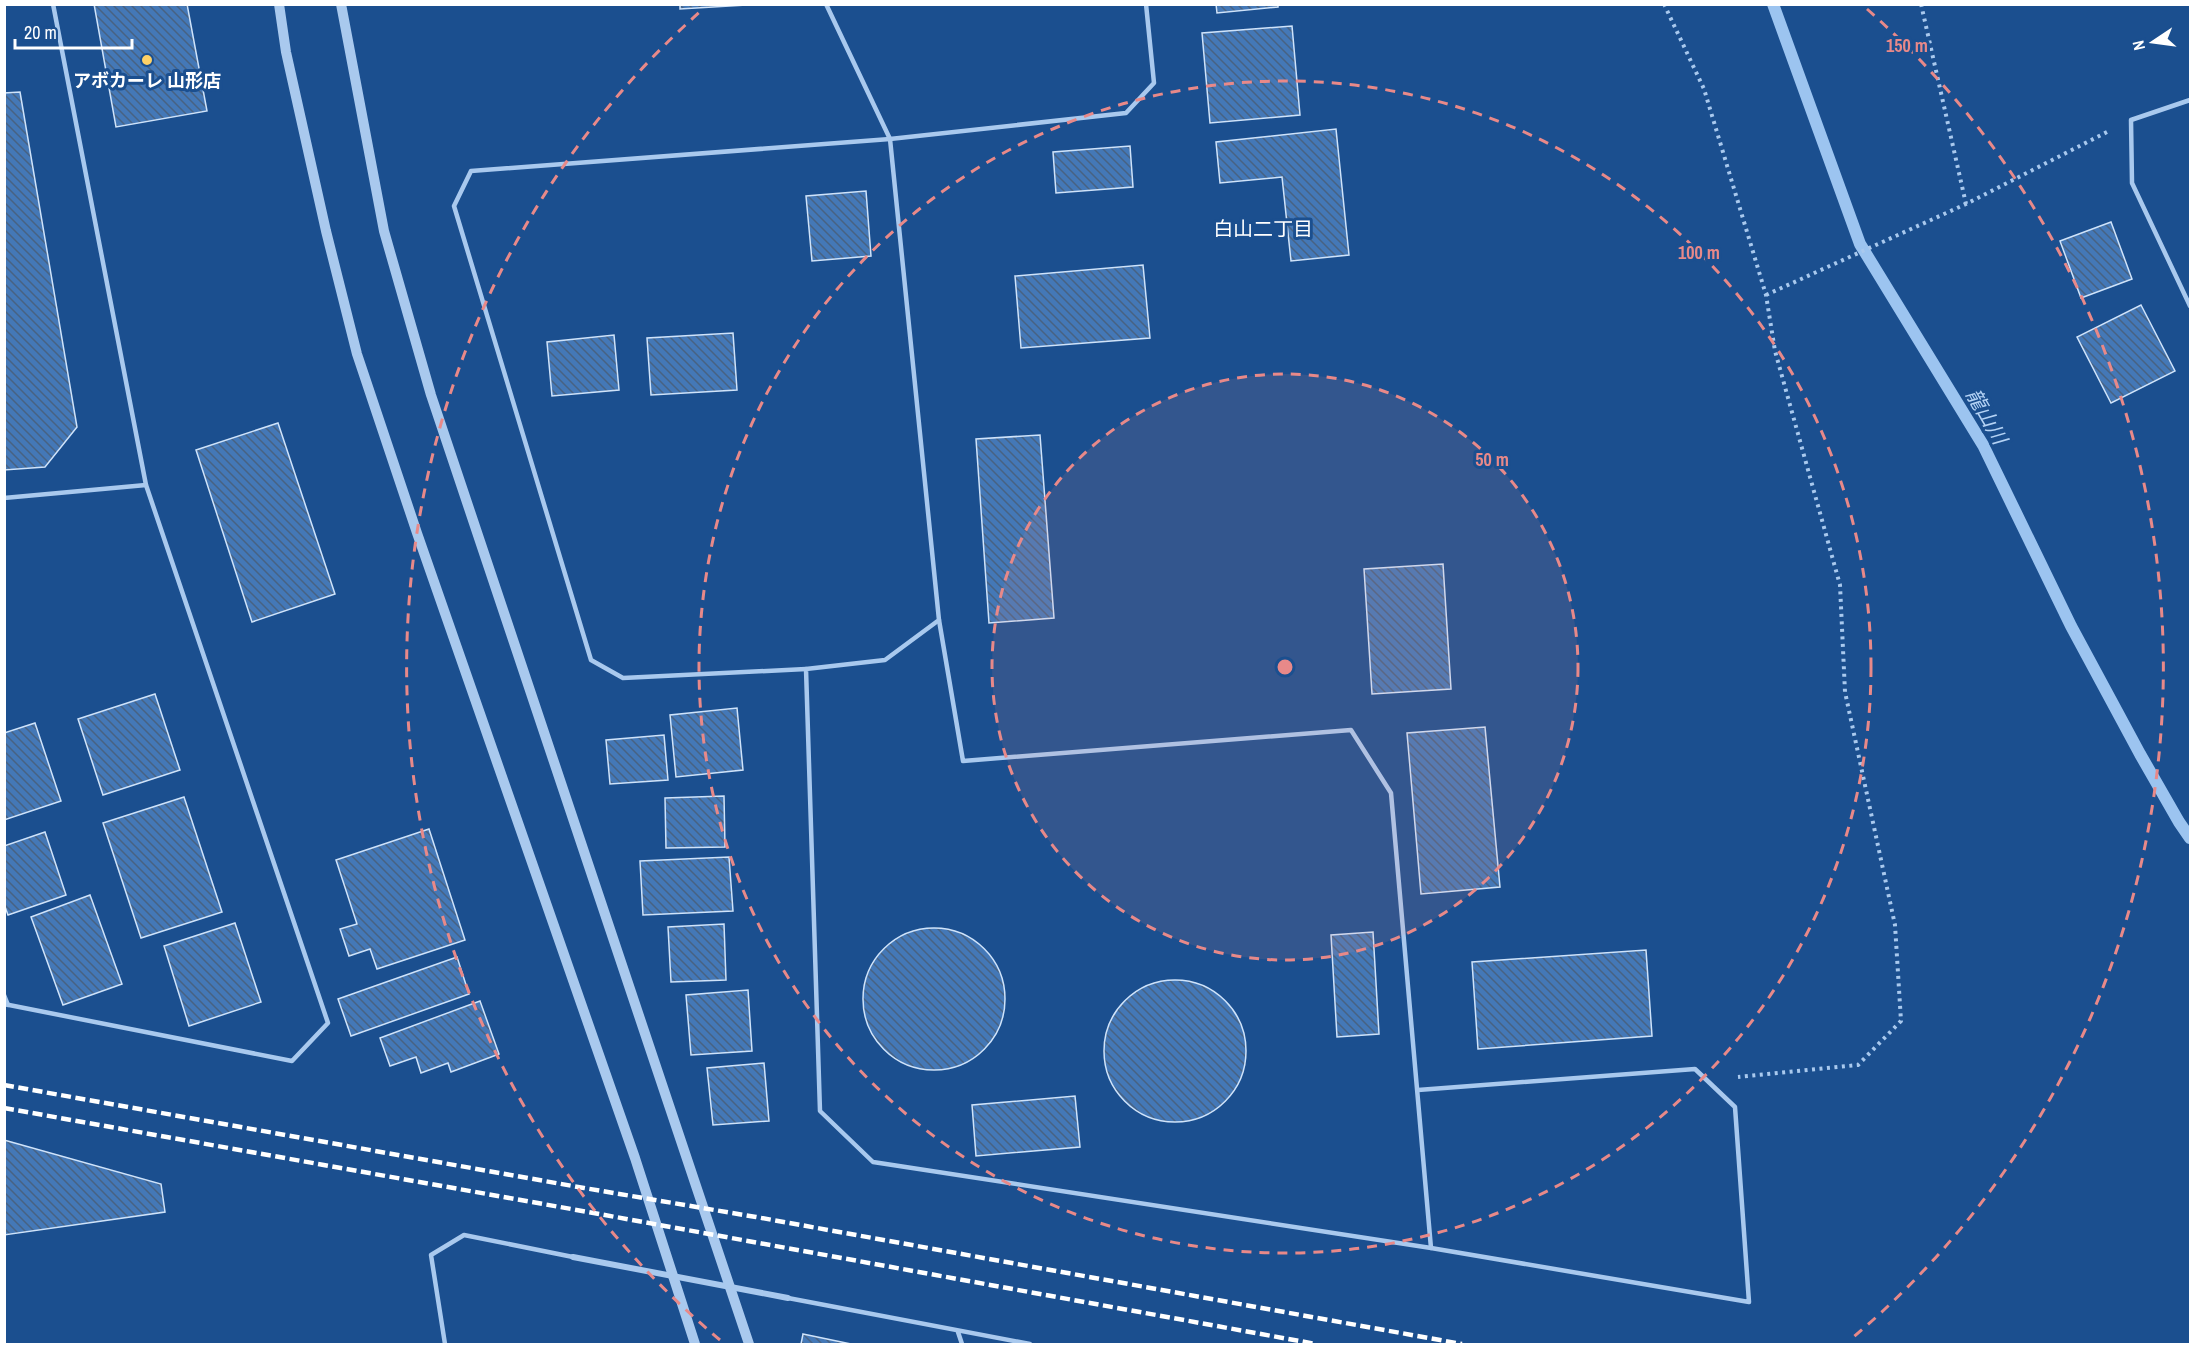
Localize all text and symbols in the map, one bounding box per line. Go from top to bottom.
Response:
scale bar [15,12,132,50]
north arrow [2123,12,2183,72]
text: 20 m [24,20,57,45]
text: 150 m [1886,33,1928,58]
text: N [2127,38,2150,52]
marker: アボカーレ 山形店 [140,53,154,67]
place label: アボカーレ 山形店 [73,68,221,93]
district label: 白山二丁目 [1213,215,1313,242]
text: 100 m [1678,240,1720,265]
water label: 龍山川 [1960,383,2015,450]
text: 50 m [1475,447,1509,472]
centre of rings [1275,657,1295,677]

